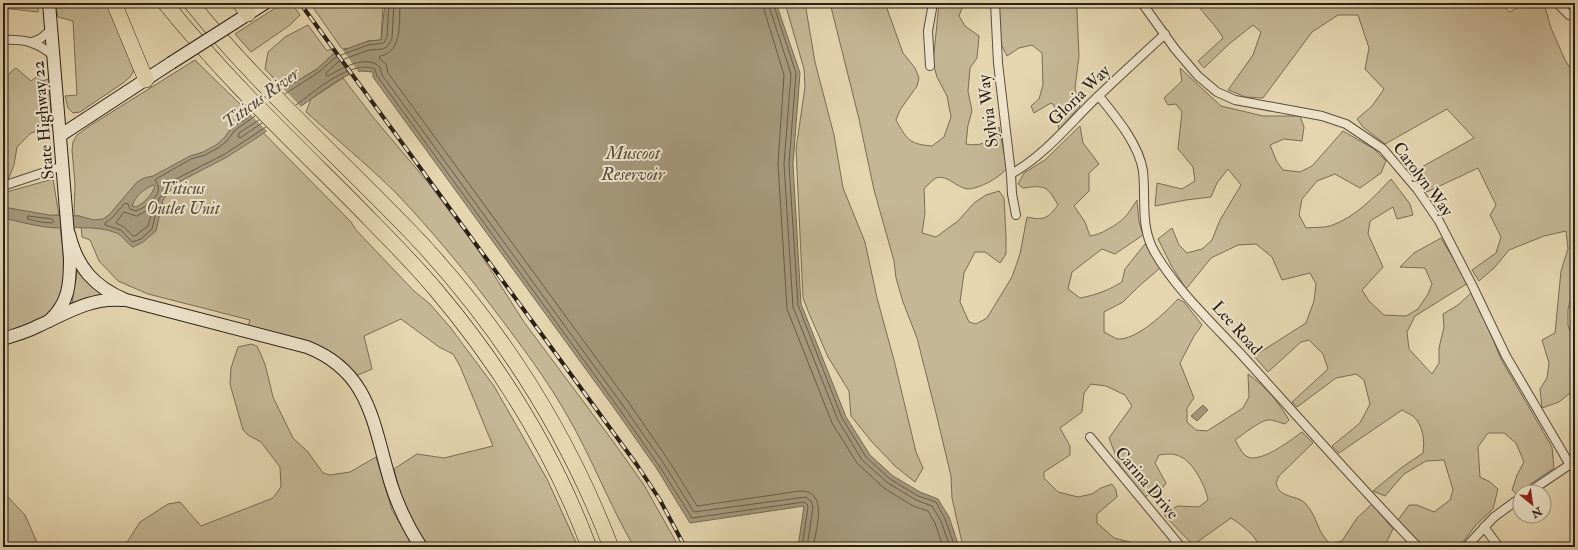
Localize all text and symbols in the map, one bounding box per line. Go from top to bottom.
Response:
street label: State Highway 22 [27,59,60,180]
street label: Gloria Way [1044,60,1116,130]
water label: Titicus River [218,62,305,134]
street label: Sylvia Way [973,73,1004,149]
street label: Carolyn Way [1387,138,1458,221]
water label: Muscoot Reservoir [600,142,666,186]
park label: Titicus Outlet Unit [146,178,221,219]
street label: Lee Road [1207,297,1267,360]
street label: Carina Drive [1111,442,1183,524]
north arrow [1512,484,1552,524]
text: N [1528,504,1545,521]

